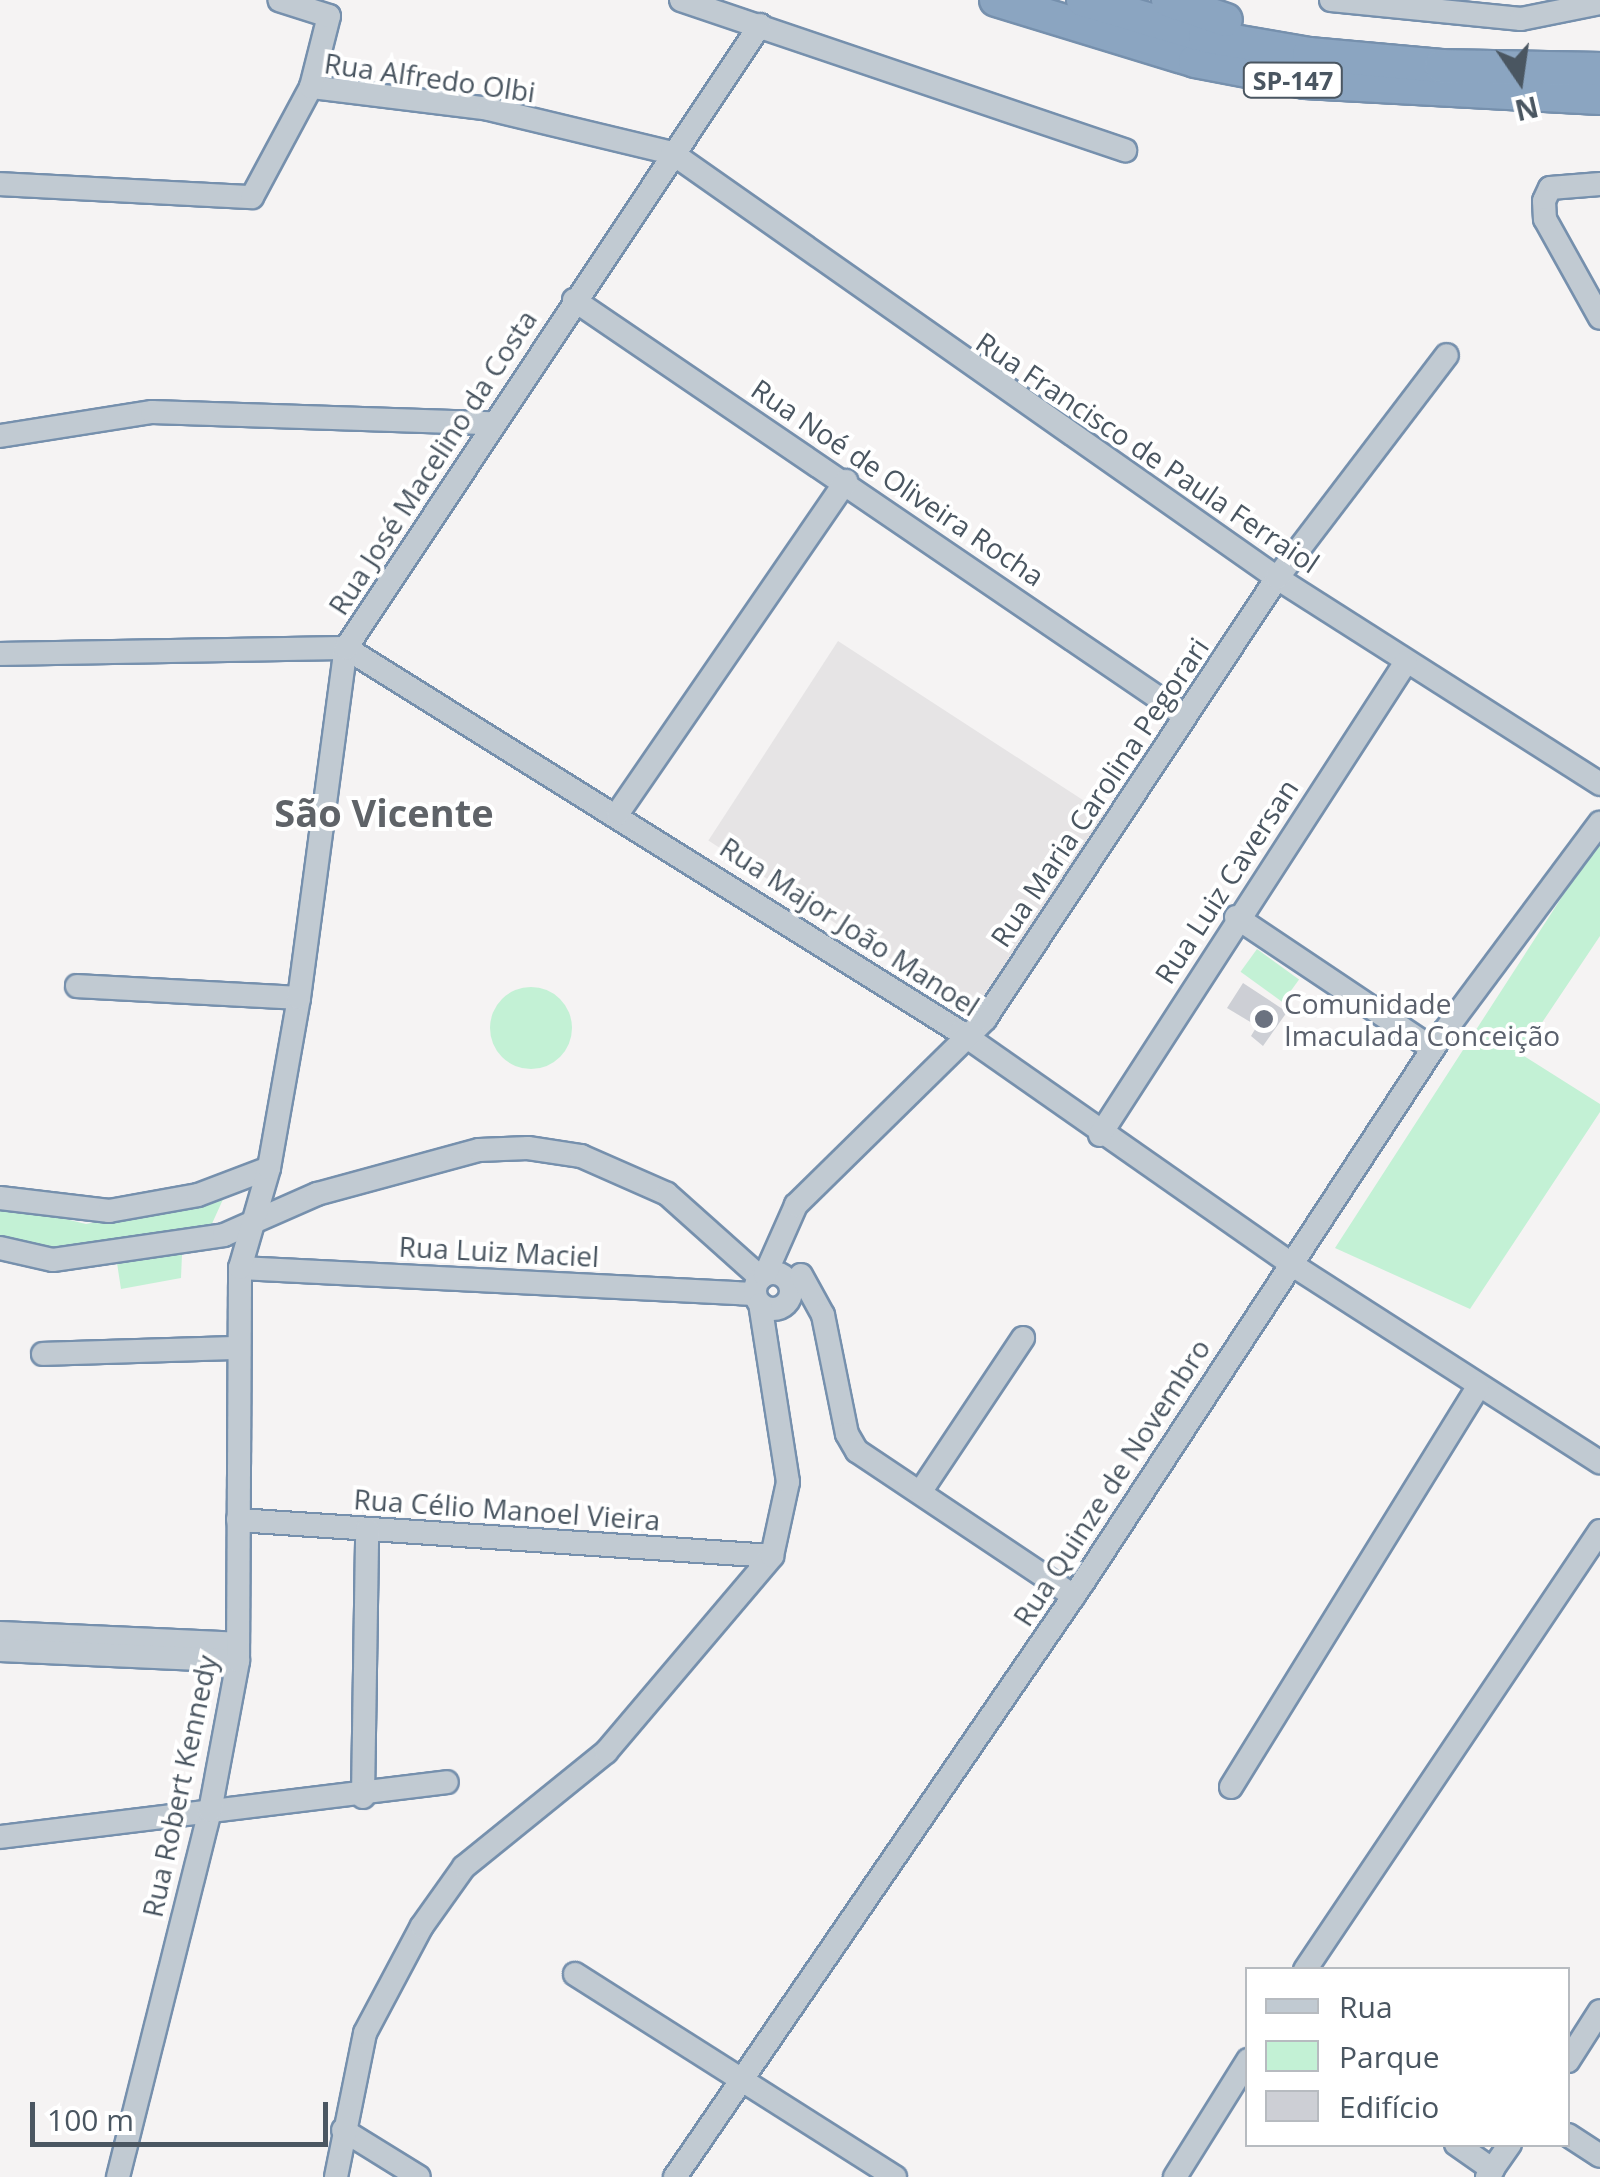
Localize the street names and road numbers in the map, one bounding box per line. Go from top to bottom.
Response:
street label: Rua Alfredo Olbi [322,46,538,108]
road number: SP-147 [1240,60,1346,100]
street label: Rua José Macelino da Costa [321,303,543,621]
street label: Rua Francisco de Paula Ferraiol [970,324,1326,580]
street label: Rua Noé de Oliveira Rocha [745,371,1051,593]
street label: Rua Maria Carolina Pegorari [983,631,1215,953]
street label: Rua Luiz Caversan [1147,772,1305,990]
street label: Rua Major João Manoel [714,830,986,1022]
street label: Rua Luiz Maciel [398,1229,600,1273]
street label: Rua Quinze de Novembro [1005,1332,1217,1632]
street label: Rua Célio Manoel Vieira [353,1482,661,1536]
street label: Rua Robert Kennedy [135,1652,223,1920]

